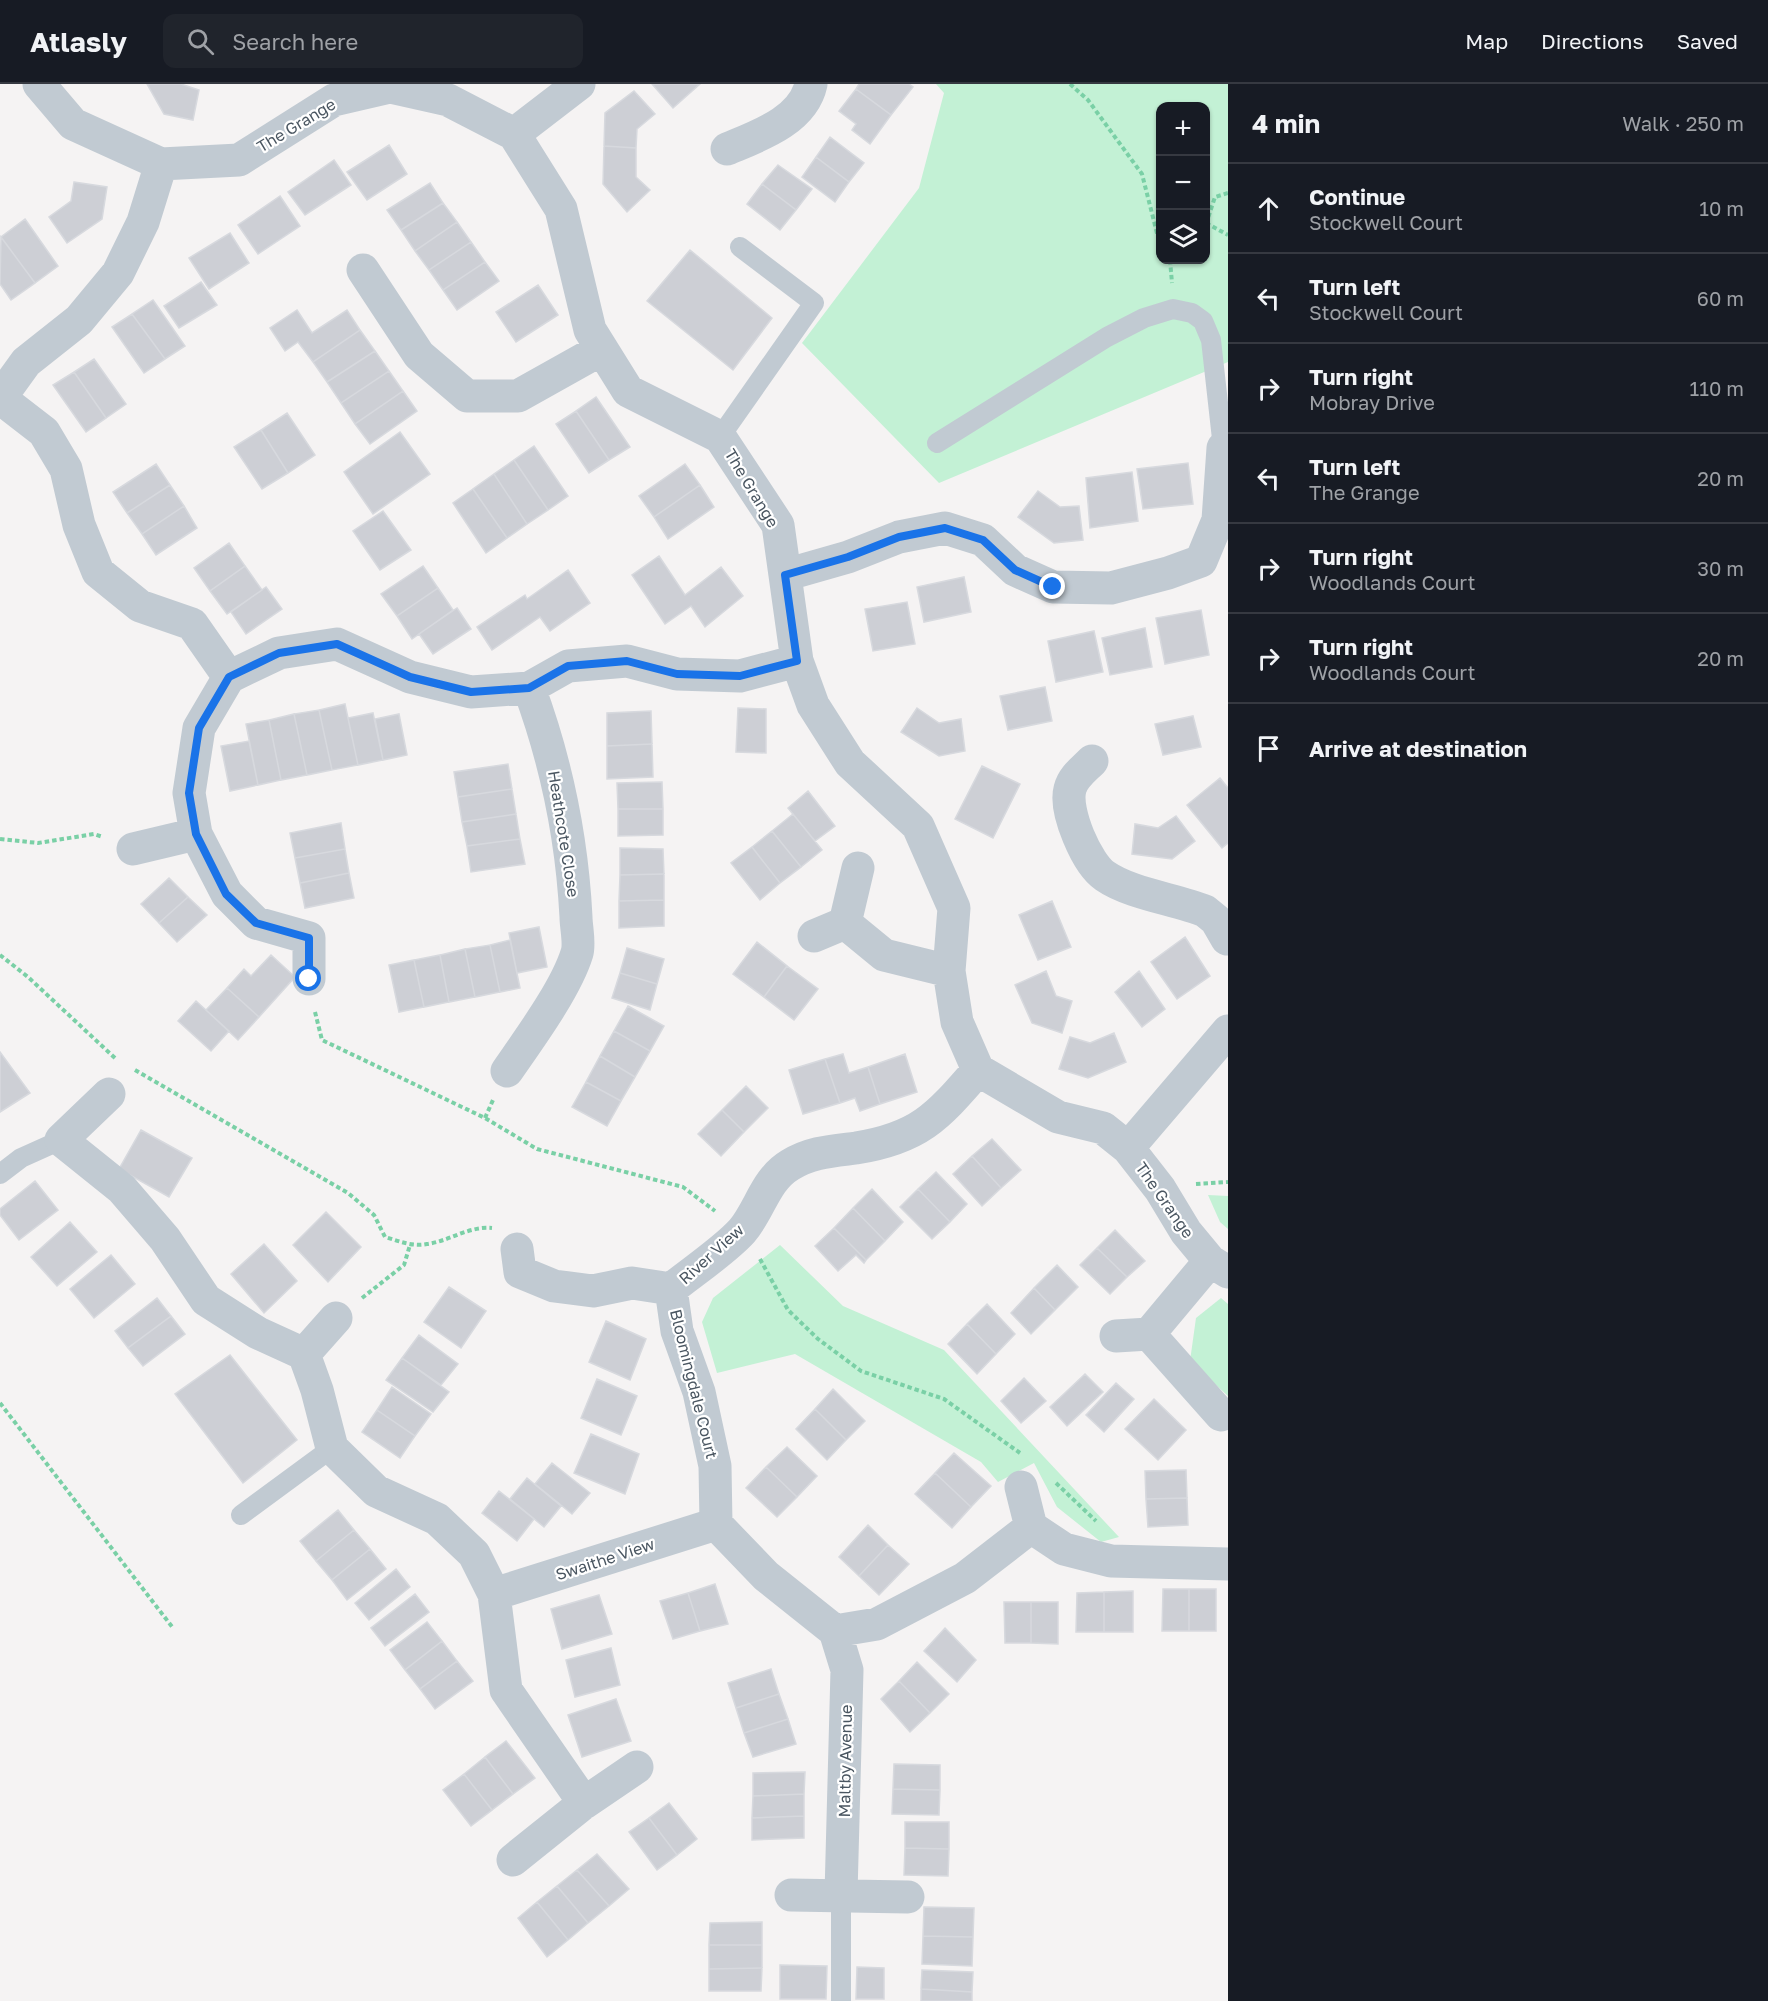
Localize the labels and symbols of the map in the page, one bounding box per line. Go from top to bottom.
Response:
street label: The Grange [253,94,339,156]
street label: The Grange [721,445,783,531]
route end [1039,573,1065,599]
street label: Heathcote Close [544,769,584,899]
route start [295,965,321,991]
street label: The Grange [1131,1158,1199,1242]
street label: River View [674,1220,748,1288]
street label: Bloomingdale Court [666,1307,722,1461]
street label: Swaithe View [553,1534,657,1584]
street label: Maltby Avenue [834,1704,856,1818]

